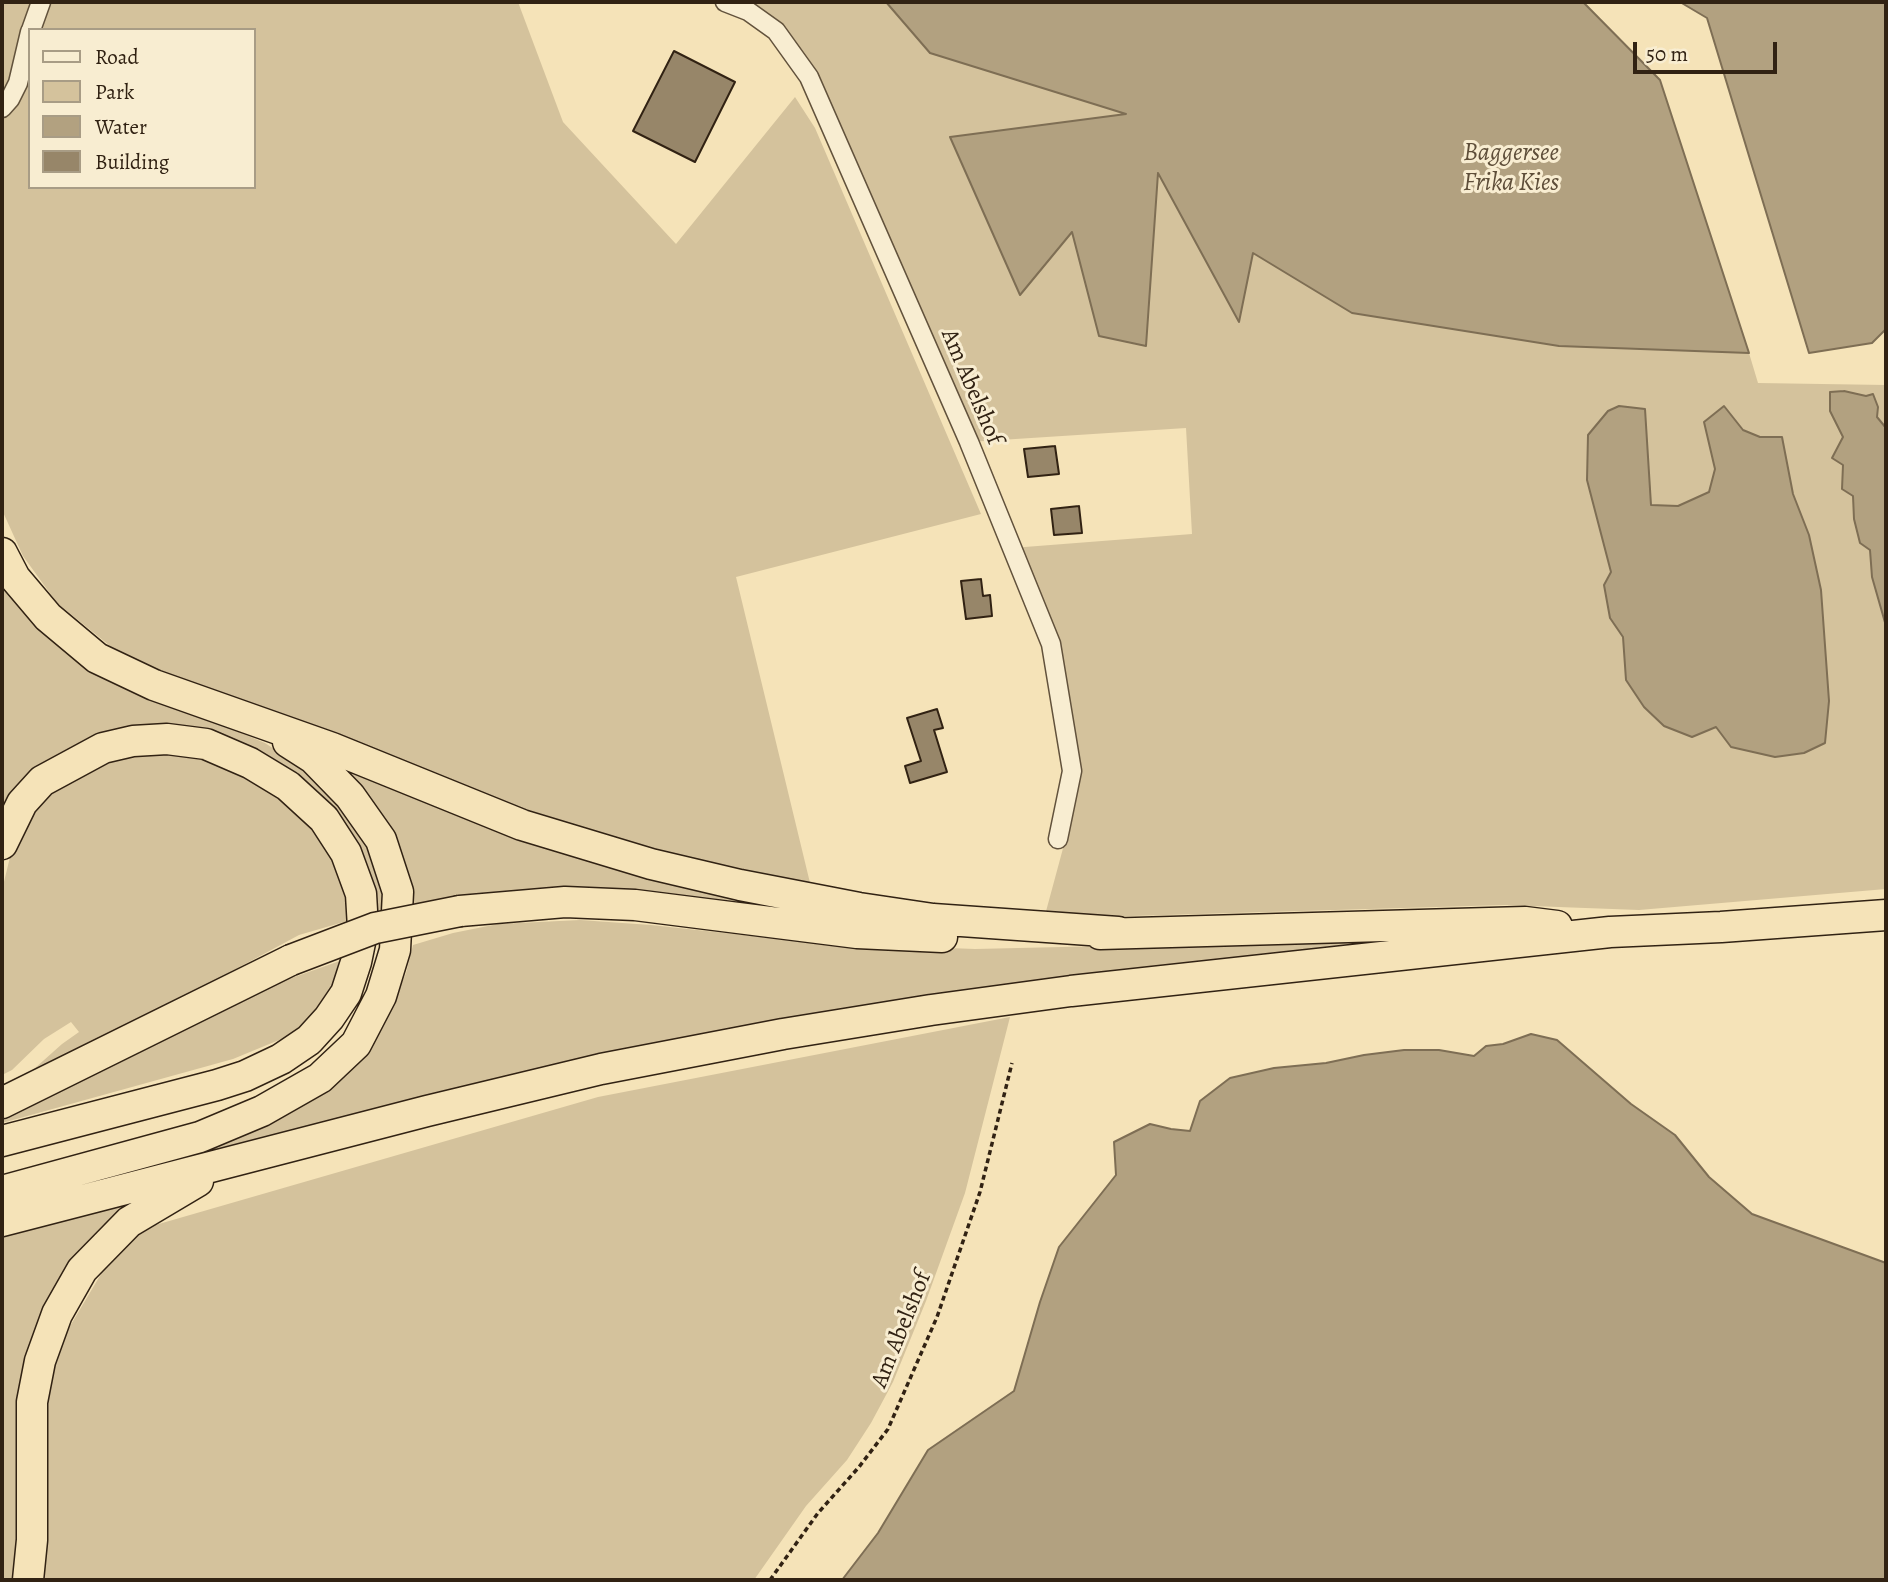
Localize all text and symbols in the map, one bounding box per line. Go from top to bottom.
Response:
legend [28,28,256,189]
scale bar [1636,28,1780,72]
text: 50 m [1646,40,1688,68]
text: Road [95,43,139,71]
text: Park [95,78,134,106]
text: Water [95,113,147,141]
water label: Baggersee Frika Kies [1463,138,1559,200]
text: Building [95,148,169,176]
street label: Am Abelshof [934,325,1008,449]
street label: Am Abelshof [866,1268,938,1392]

